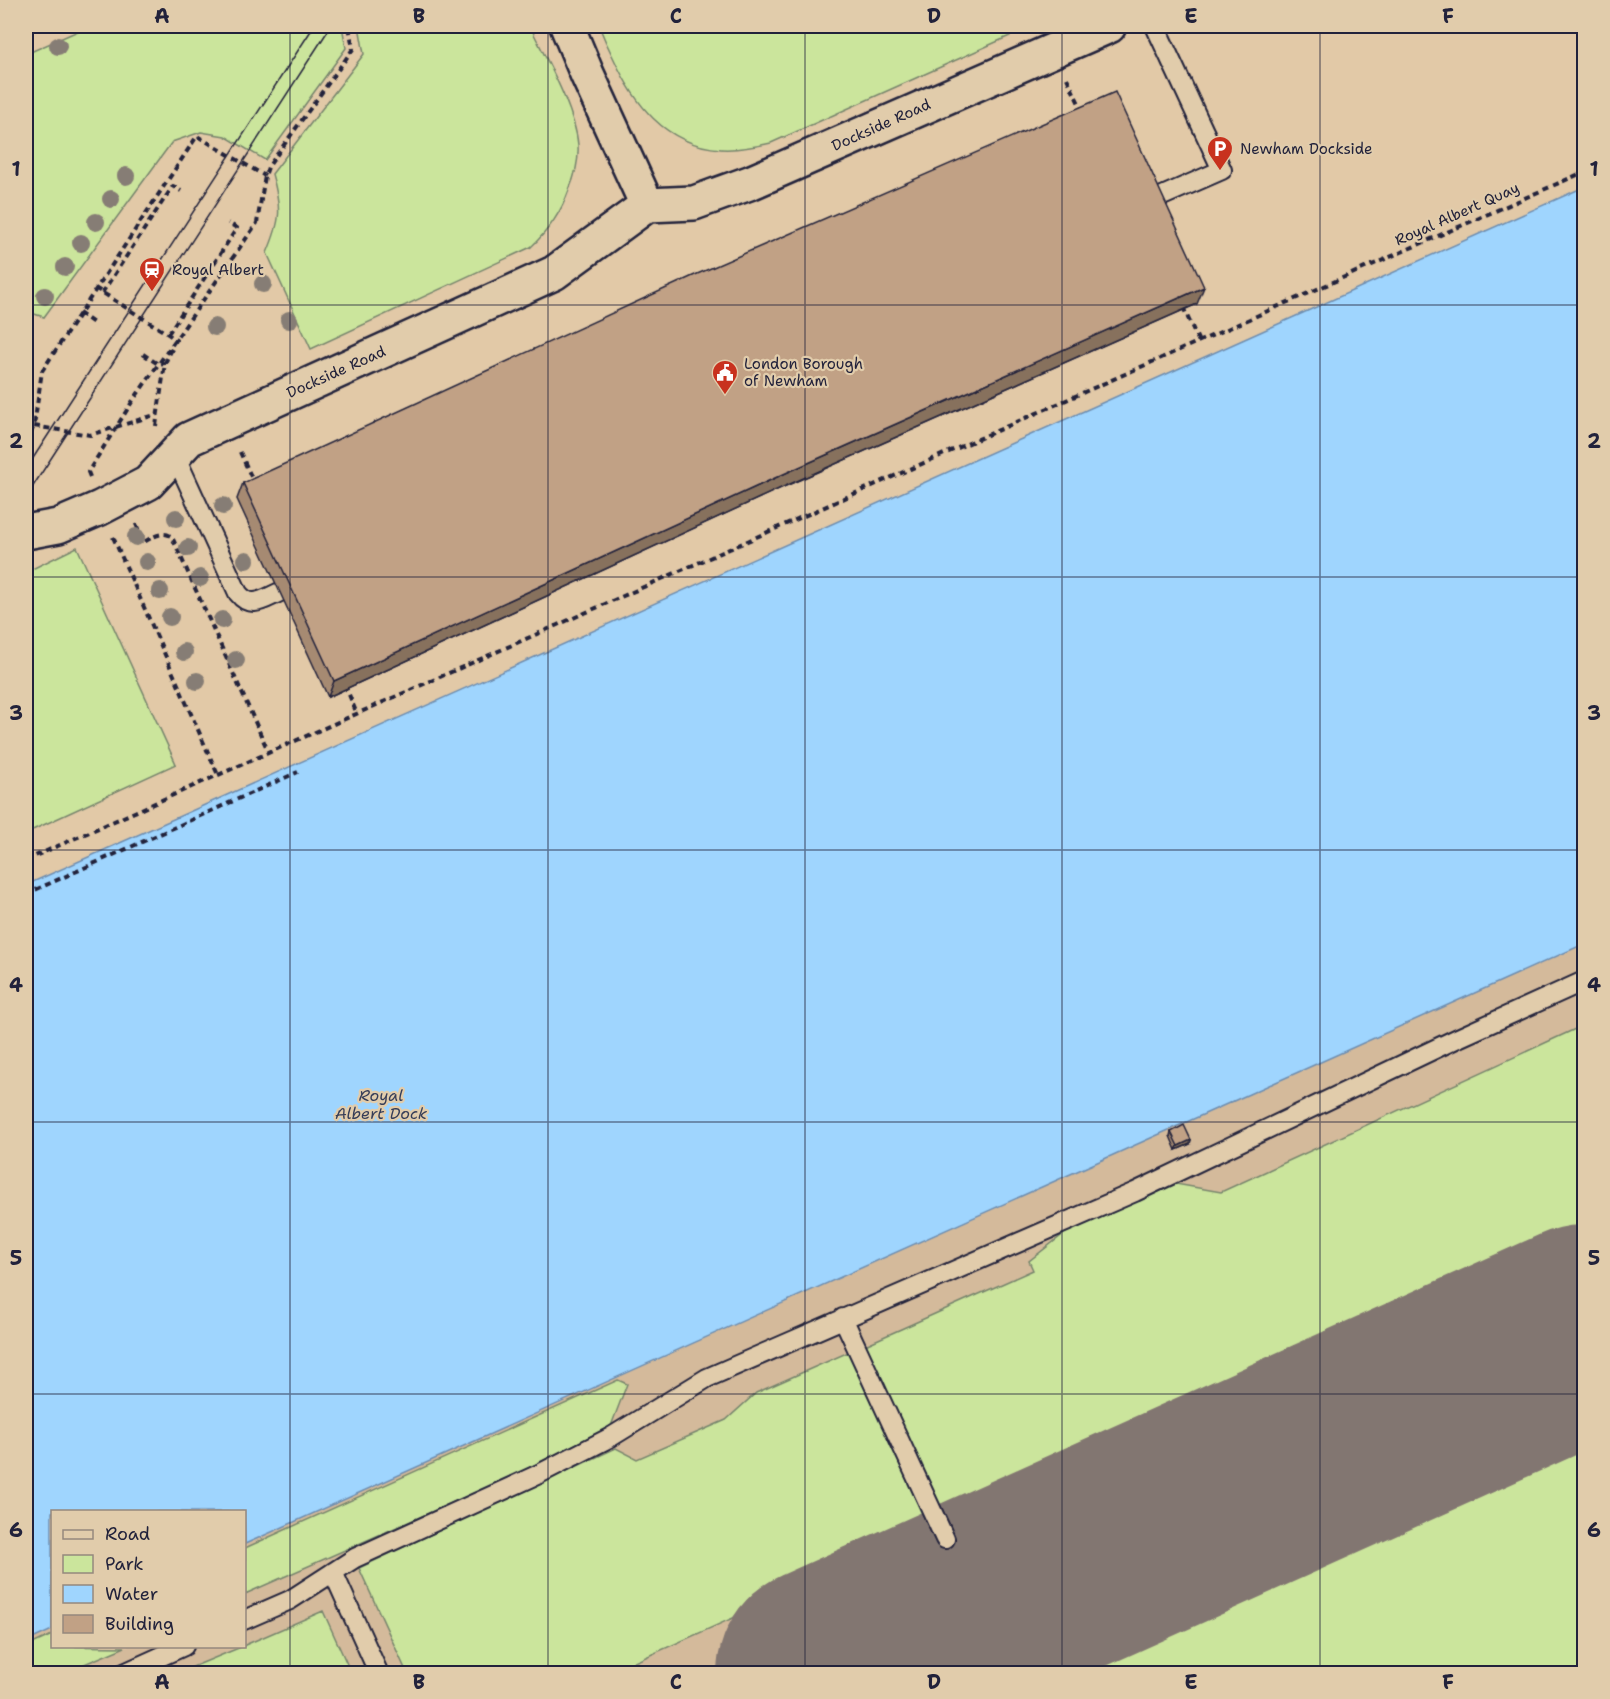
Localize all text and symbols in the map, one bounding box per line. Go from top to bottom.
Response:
text: A [154,3,170,29]
text: B [413,3,425,29]
text: C [670,3,682,29]
text: D [927,3,941,29]
text: E [1184,3,1198,29]
text: F [1442,3,1454,29]
street label: Dockside Road [828,94,934,156]
parking icon: Newham Dockside [1205,134,1235,172]
place label: Newham Dockside [1240,139,1373,159]
text: 1 [11,156,21,182]
text: 1 [1589,156,1599,182]
street label: Royal Albert Quay [1392,178,1522,250]
station icon: Royal Albert [137,255,167,293]
place label: Royal Albert [172,260,264,280]
street label: Dockside Road [283,341,389,403]
place label: London Borough of Newham [744,354,863,391]
public building icon: London Borough of Newham [710,358,740,396]
text: 2 [9,428,23,454]
text: 2 [1587,428,1601,454]
text: 3 [9,700,23,726]
text: 3 [1587,700,1601,726]
text: 4 [9,972,23,998]
text: 4 [1587,972,1601,998]
water label: Royal Albert Dock [335,1085,427,1124]
text: 5 [10,1245,22,1271]
text: 5 [1588,1245,1600,1271]
legend [51,1510,246,1648]
text: 6 [9,1517,23,1543]
text: 6 [1587,1517,1601,1543]
text: Road [105,1522,150,1546]
text: Park [105,1552,144,1576]
text: Water [105,1582,158,1606]
text: Building [105,1612,174,1636]
text: A [154,1669,170,1695]
text: B [413,1669,425,1695]
text: C [670,1669,682,1695]
text: D [927,1669,941,1695]
text: E [1184,1669,1198,1695]
text: F [1442,1669,1454,1695]

